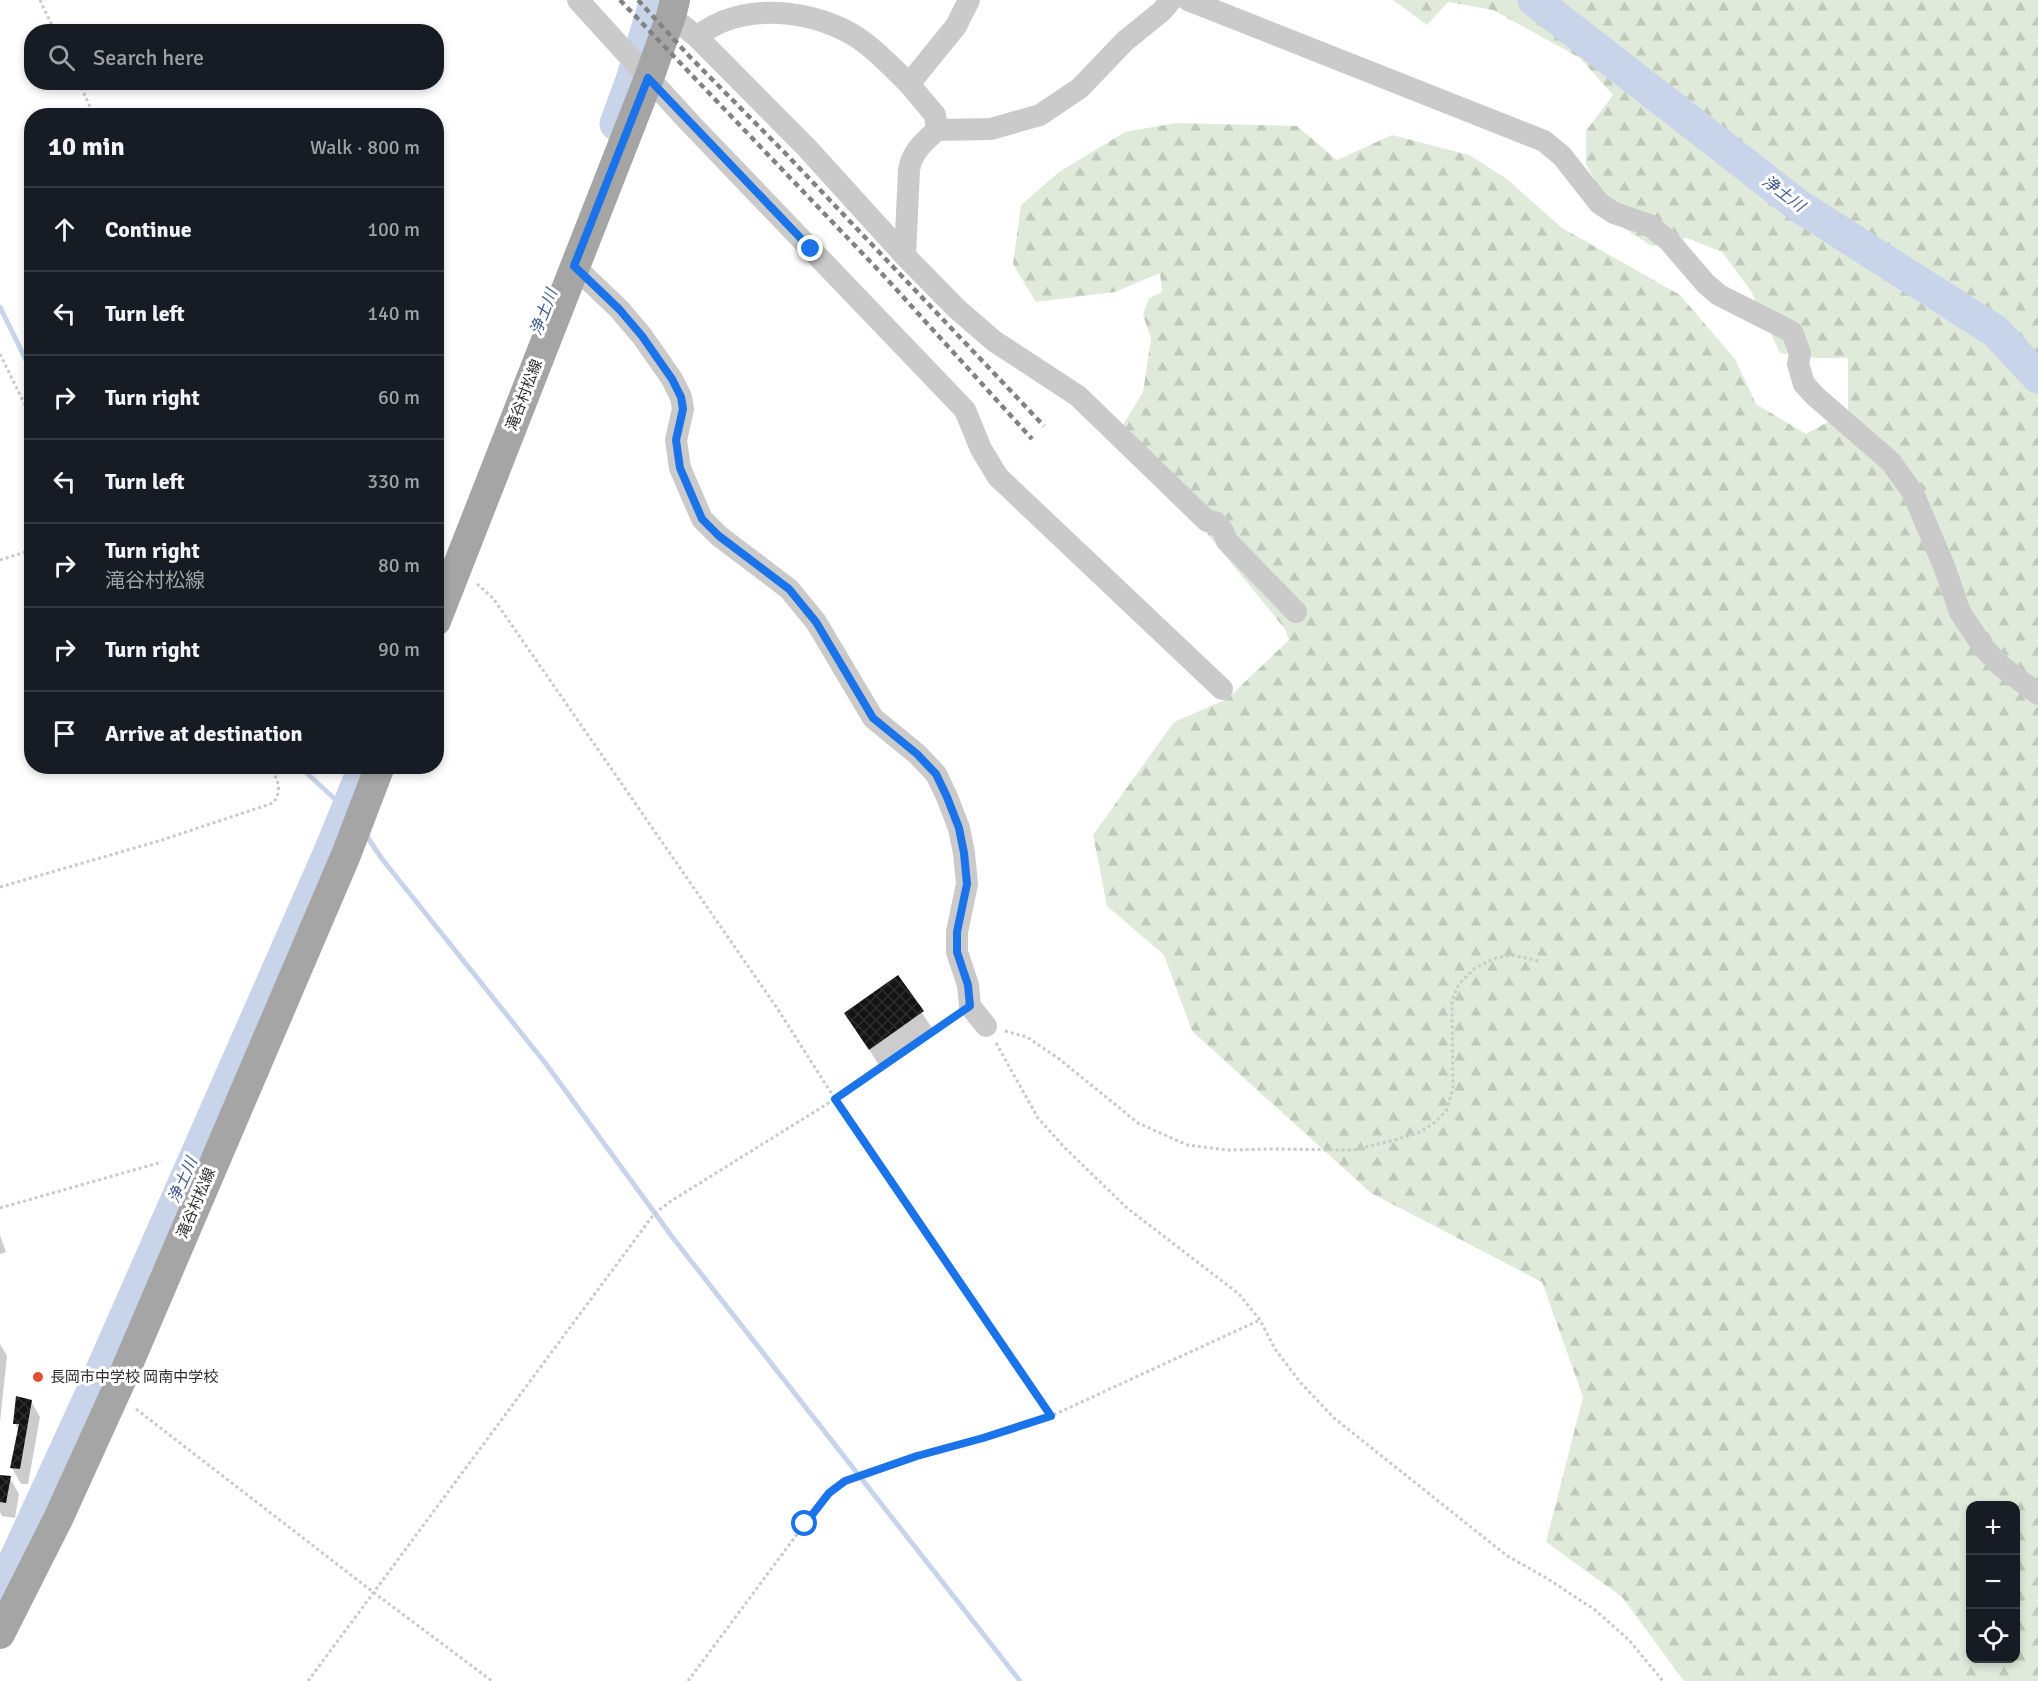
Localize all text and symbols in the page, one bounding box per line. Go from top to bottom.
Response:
search box [24,24,444,90]
icon: search [45,41,78,74]
text: Search here [93,44,204,71]
text: 10 min [48,131,125,163]
text: Walk · 800 m [310,135,420,160]
water label: 浄土川 [1758,171,1810,217]
icon: ahead [48,213,81,246]
text: Continue [105,216,192,243]
text: 100 m [367,217,420,242]
route end [797,235,823,261]
water label: 浄土川 [526,285,563,338]
icon: left [48,297,81,330]
text: Turn left [105,300,185,327]
text: 140 m [367,301,420,326]
street label: 滝谷村松線 [502,357,546,433]
icon: right [48,381,81,414]
text: Turn right [105,384,200,411]
text: 60 m [378,385,420,410]
icon: left [48,465,81,498]
text: Turn left [105,468,185,495]
text: 330 m [367,469,420,494]
text: Turn right [105,537,200,564]
icon: right [48,549,81,582]
text: 80 m [378,553,420,578]
text: 滝谷村松線 [105,568,205,593]
icon: right [48,633,81,666]
text: Turn right [105,636,200,663]
text: 90 m [378,637,420,662]
icon: arrive [48,717,81,750]
text: Arrive at destination [105,720,302,747]
water label: 浄土川 [164,1153,203,1206]
street label: 滝谷村松線 [173,1165,219,1241]
place label: 長岡市中学校 岡南中学校 [50,1368,218,1386]
marker: 長岡市中学校 岡南中学校 [31,1370,45,1384]
map controls [1966,1501,2020,1663]
button: + [1966,1501,2020,1555]
route start [791,1510,817,1536]
button: − [1966,1555,2020,1609]
button: locate [1966,1609,2020,1663]

